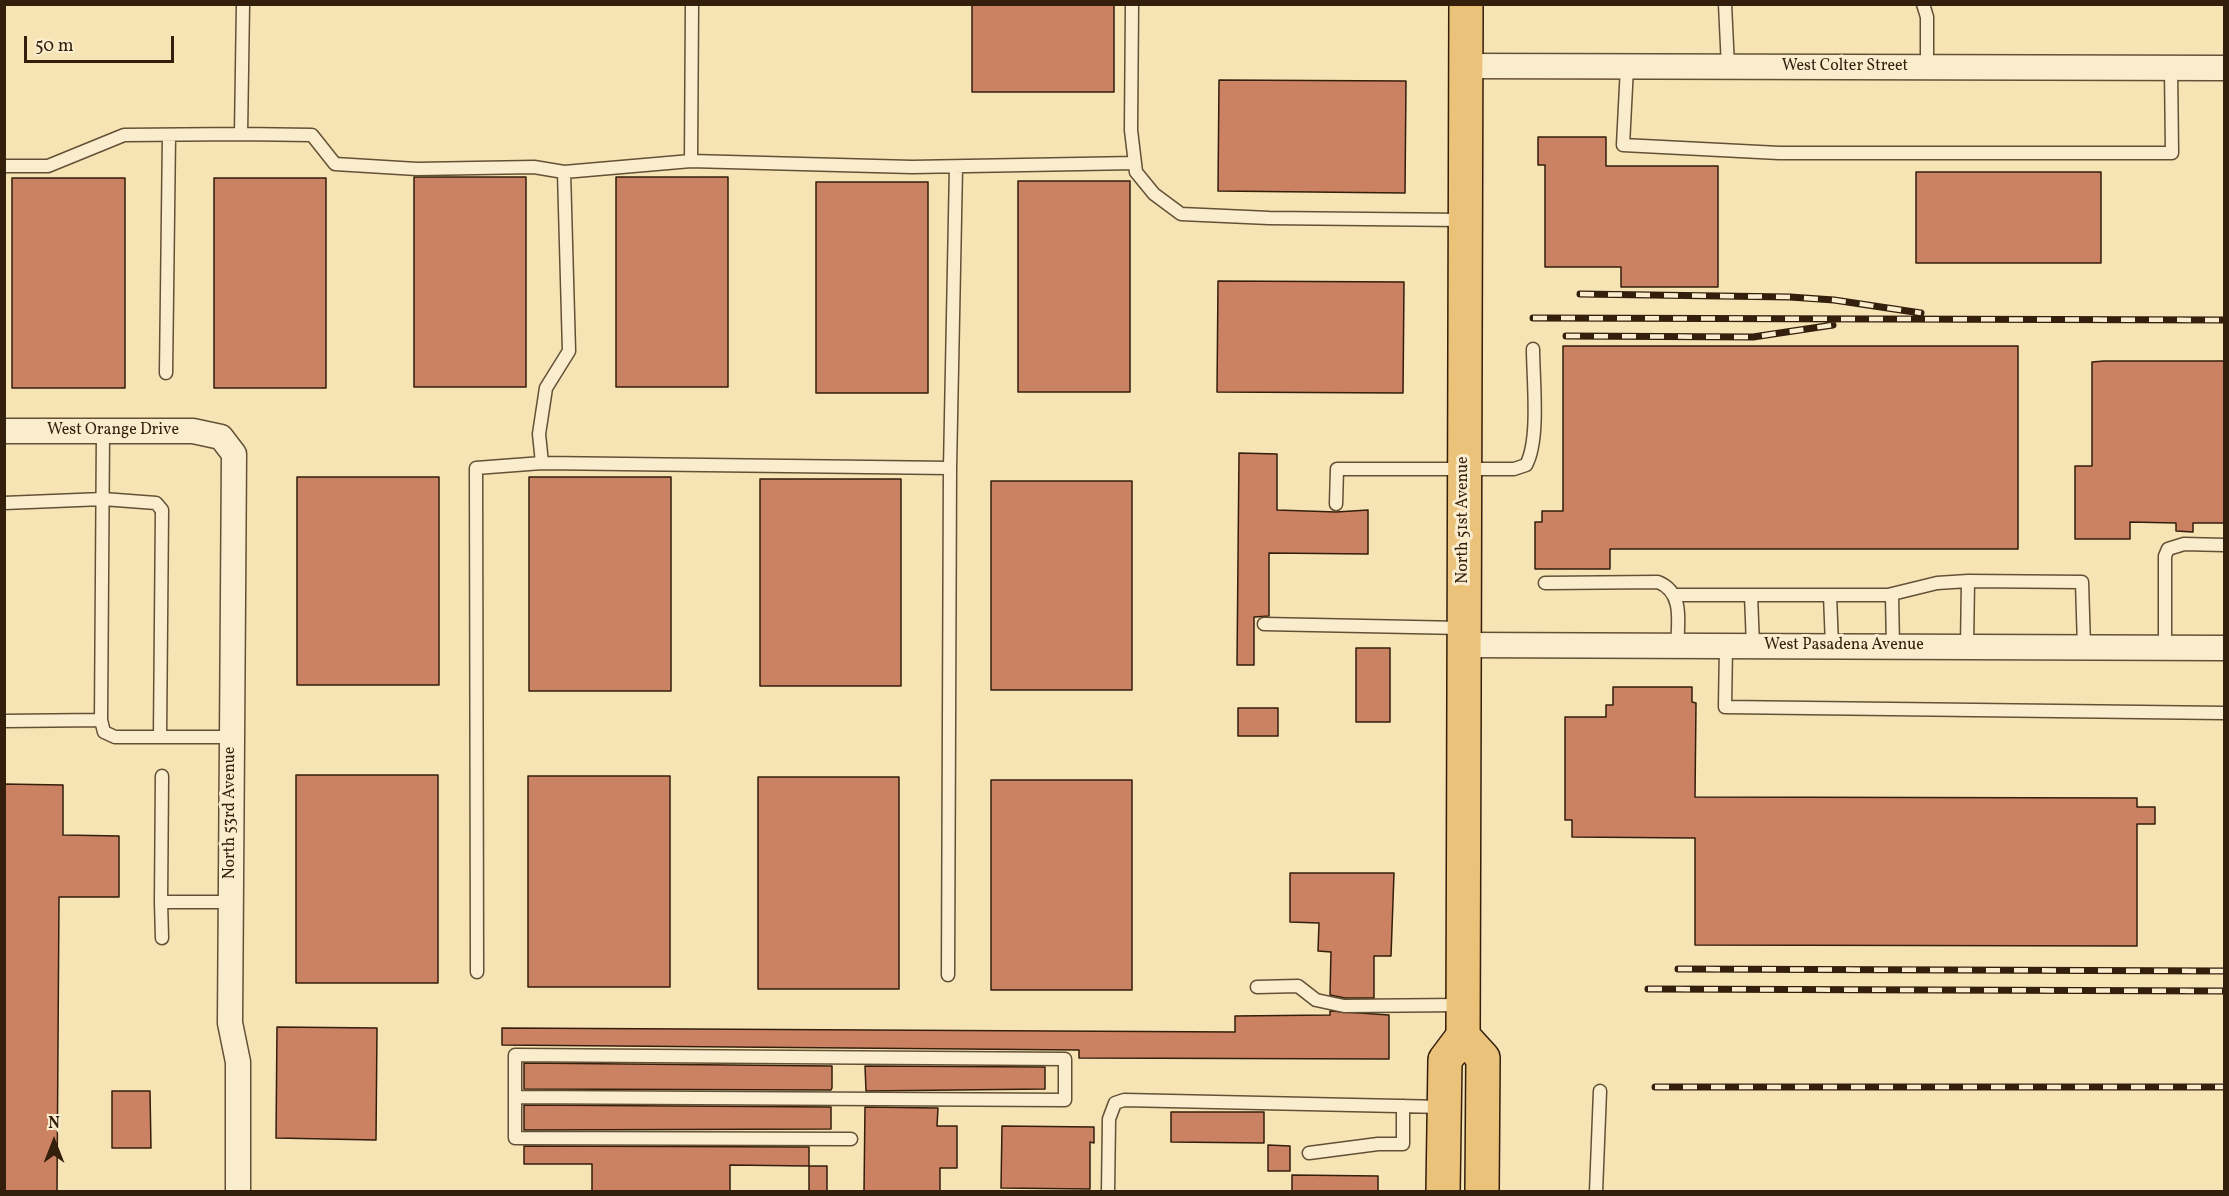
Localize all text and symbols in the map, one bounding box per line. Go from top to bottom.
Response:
scale bar [27,24,177,62]
text: 50 m [35,34,74,59]
street label: West Colter Street [1782,57,1908,77]
street label: West Orange Drive [47,421,179,441]
street label: North 51st Avenue [1454,456,1474,584]
street label: West Pasadena Avenue [1764,636,1924,656]
street label: North 53rd Avenue [221,747,241,879]
north arrow [24,1112,84,1172]
text: N [48,1113,60,1135]

